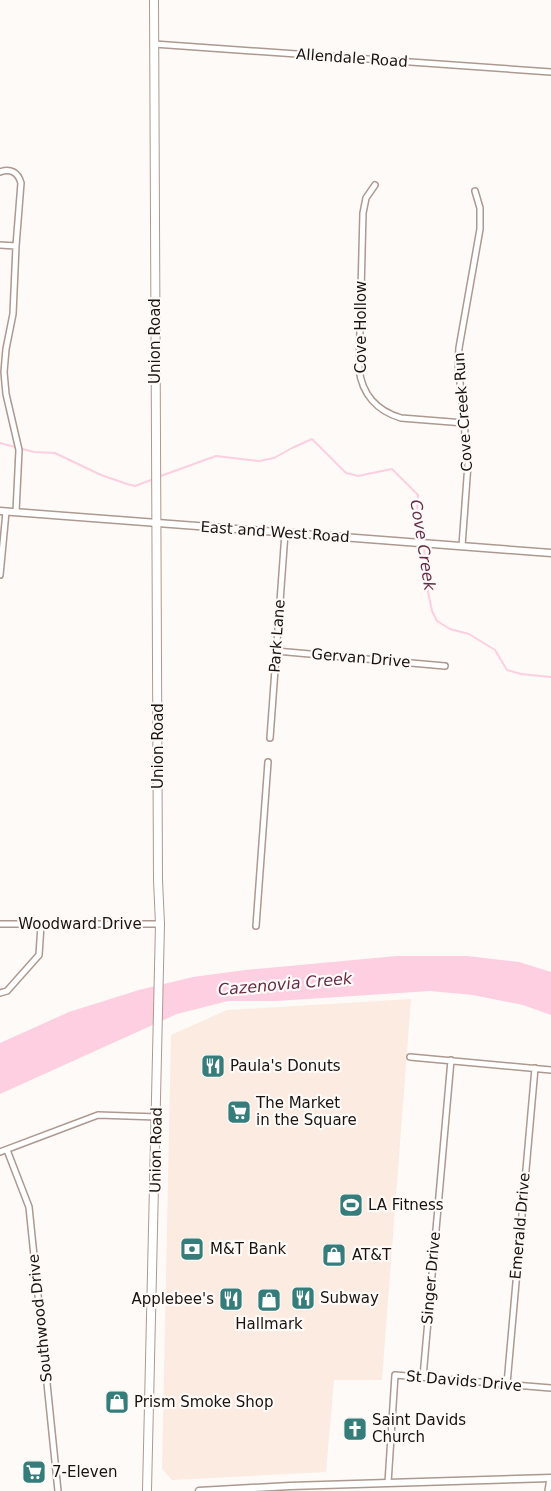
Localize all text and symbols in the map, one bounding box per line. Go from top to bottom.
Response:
street label: Allendale Road [296,45,408,71]
street label: Cove Hollow [352,281,370,373]
street label: Union Road [146,298,164,384]
street label: Cove Creek Run [450,352,476,472]
water label: Cove Creek [406,498,440,593]
street label: East and West Road [200,518,350,546]
street label: Park Lane [265,599,289,673]
street label: Gervan Drive [311,645,411,671]
street label: Union Road [149,703,167,789]
street label: Woodward Drive [18,915,142,933]
water label: Cazenovia Creek [217,969,354,999]
restaurant icon: Paula's Donuts [200,1053,226,1079]
place label: Paula's Donuts [230,1057,341,1075]
place label: The Market in the Square [255,1094,357,1129]
supermarket icon: The Market in the Square [226,1099,252,1125]
street label: Union Road [146,1107,166,1193]
street label: Emerald Drive [506,1172,534,1280]
sports icon: LA Fitness [338,1192,364,1218]
place label: LA Fitness [368,1196,444,1214]
street label: Singer Drive [418,1231,444,1325]
bank icon: M&T Bank [179,1236,205,1262]
place label: M&T Bank [210,1240,287,1258]
shop icon: AT&T [321,1242,347,1268]
place label: AT&T [352,1246,392,1264]
street label: Southwood Drive [24,1253,56,1383]
restaurant icon: Subway [290,1285,316,1311]
restaurant icon: Applebee's [218,1286,244,1312]
shop icon: Hallmark [256,1287,282,1313]
place label: Subway [320,1289,379,1307]
place label: Applebee's [131,1290,214,1308]
place label: Hallmark [235,1315,303,1333]
street label: St Davids Drive [405,1367,523,1395]
shop icon: Prism Smoke Shop [104,1389,130,1415]
place label: Prism Smoke Shop [134,1393,274,1411]
place label: Saint Davids Church [372,1411,466,1446]
church icon: Saint Davids Church [342,1416,368,1442]
supermarket icon: 7-Eleven [21,1459,47,1485]
place label: 7-Eleven [52,1463,117,1481]

